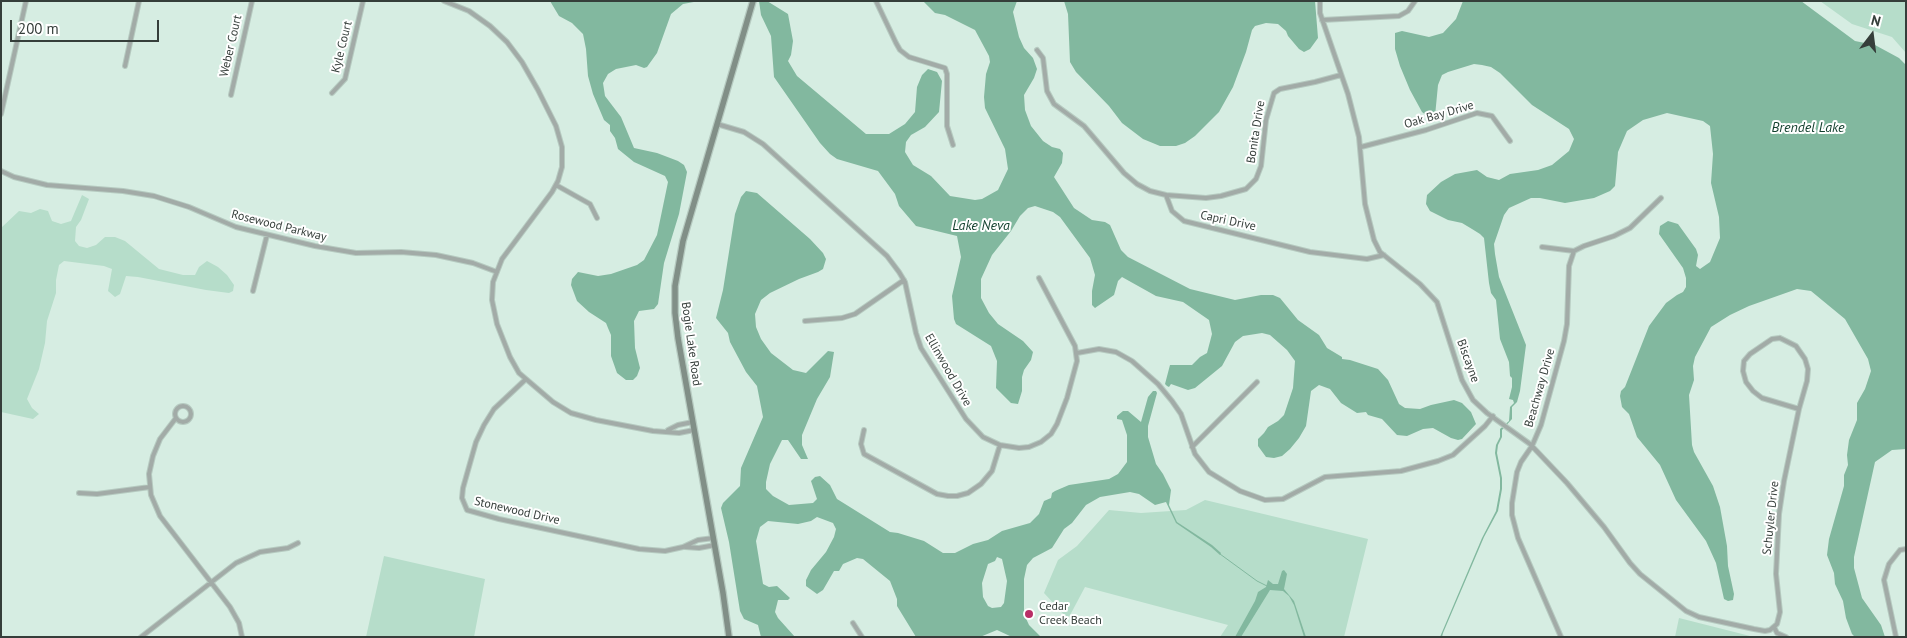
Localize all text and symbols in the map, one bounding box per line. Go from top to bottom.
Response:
scale bar [12,10,161,42]
north arrow [1847,10,1897,60]
text: N [1869,11,1883,30]
street label: Weber Court [217,14,245,78]
text: 200 m [18,19,59,38]
street label: Kyle Court [329,20,355,74]
street label: Oak Bay Drive [1403,98,1475,132]
street label: Bonita Drive [1244,100,1268,164]
water label: Brendel Lake [1772,120,1844,136]
street label: Rosewood Parkway [230,207,328,245]
street label: Capri Drive [1199,208,1257,234]
water label: Lake Neva [952,218,1010,234]
street label: Bogie Lake Road [678,301,704,387]
street label: Ellinwood Drive [921,331,975,409]
street label: Biscayne [1454,337,1482,385]
street label: Beachway Drive [1522,347,1558,429]
street label: Schuyler Drive [1760,480,1782,556]
street label: Stonewood Drive [473,494,561,528]
place label: Cedar Creek Beach [1039,600,1102,628]
marker: Cedar Creek Beach [1023,608,1035,620]

